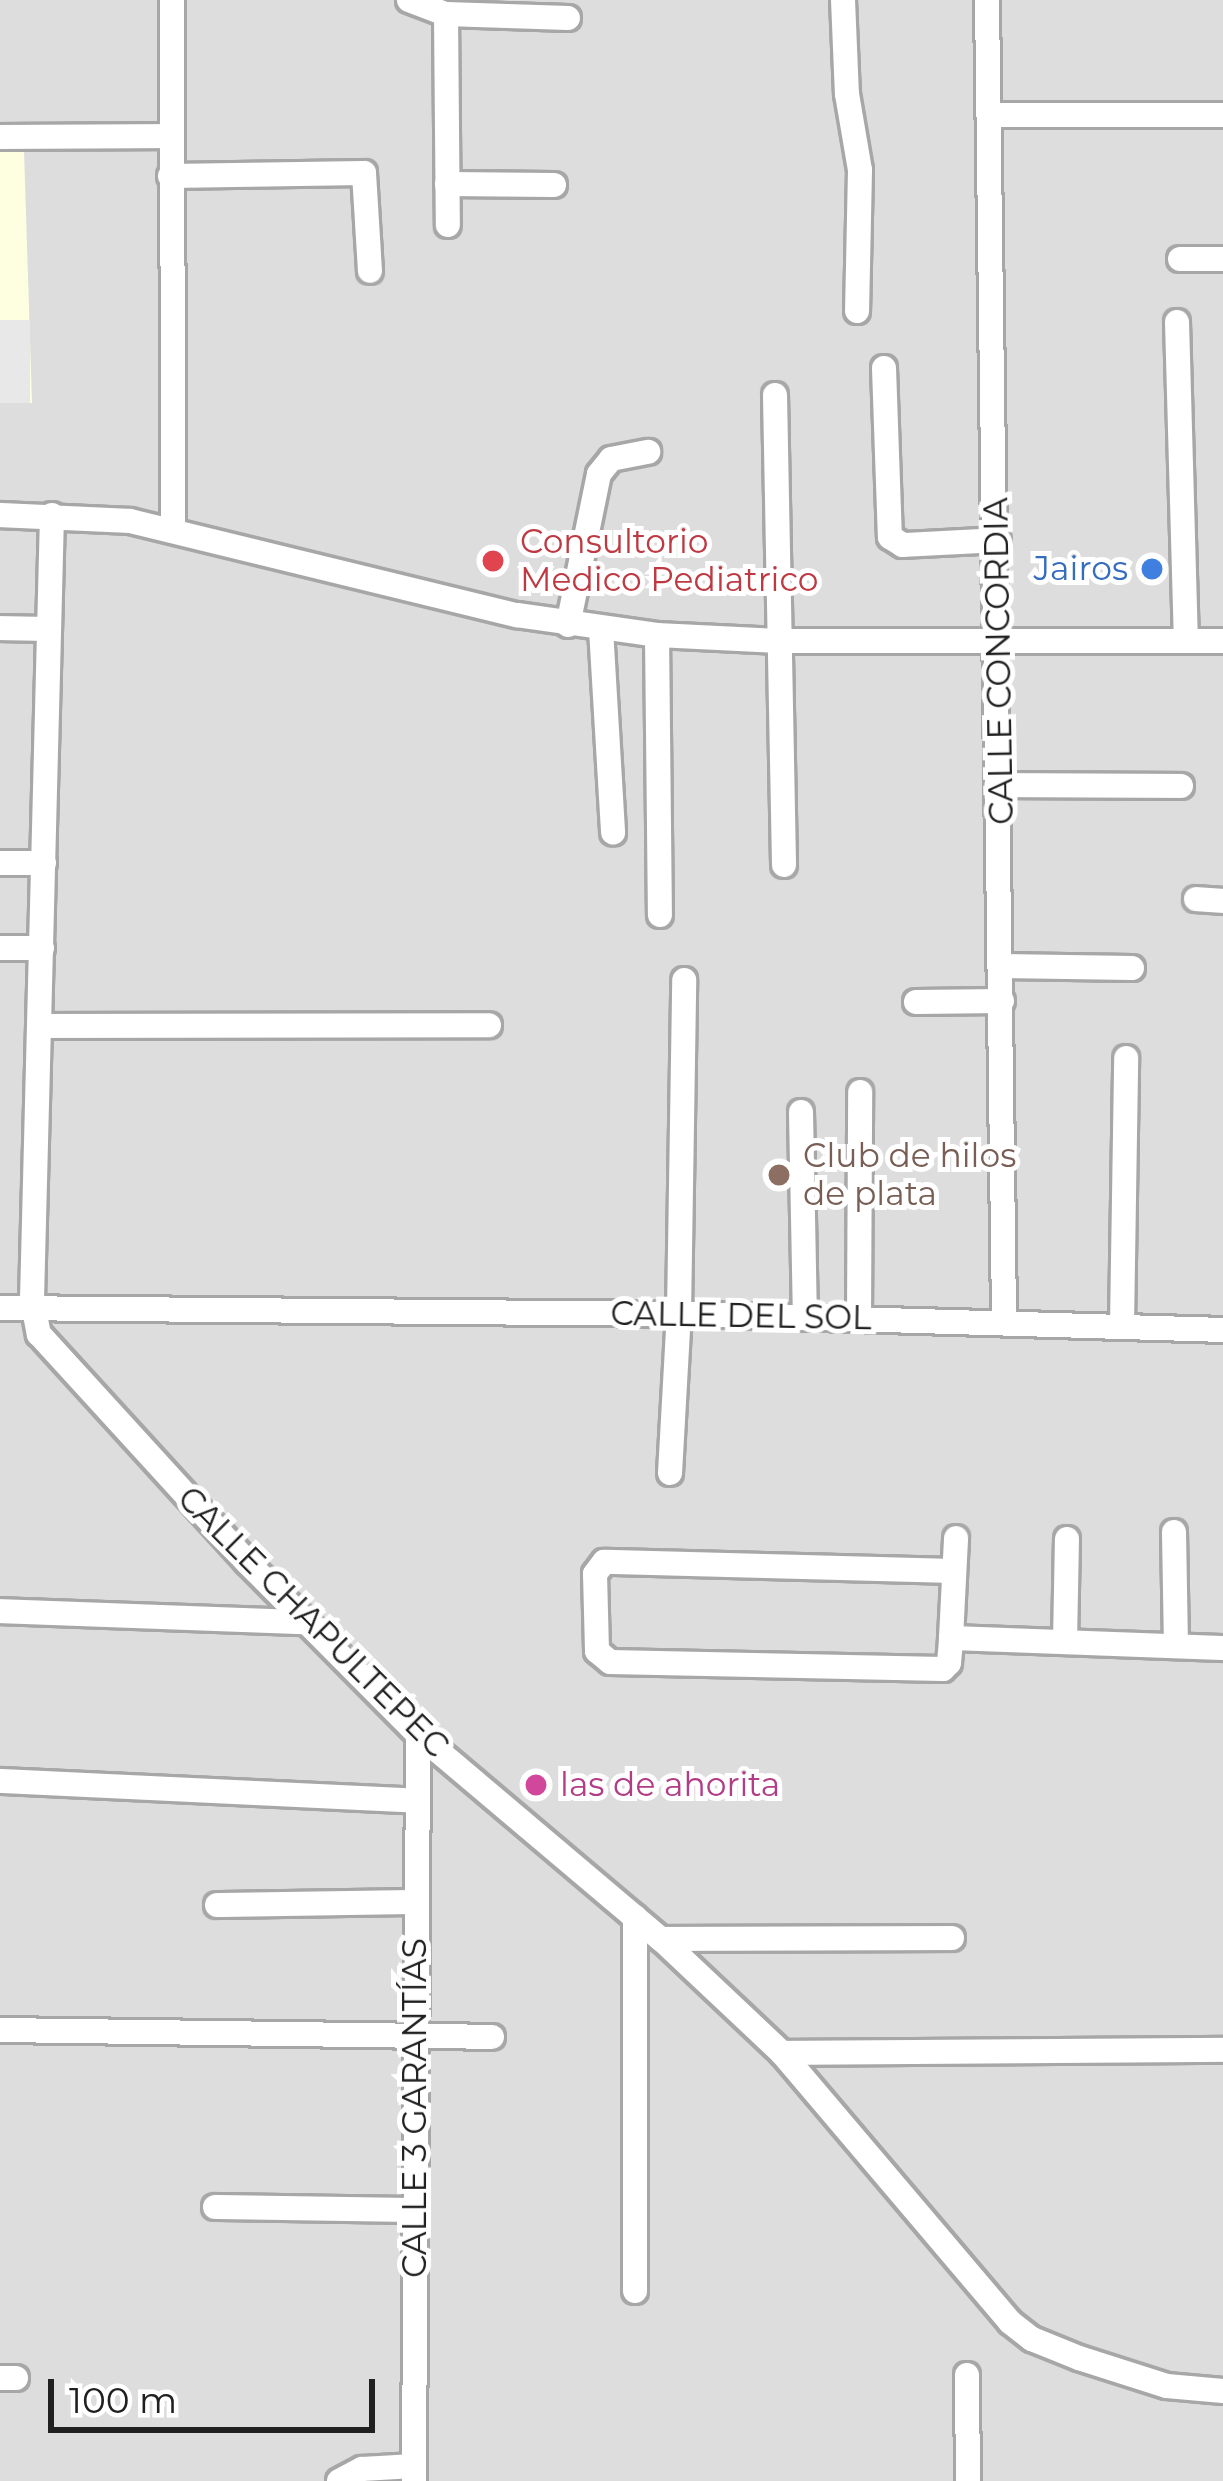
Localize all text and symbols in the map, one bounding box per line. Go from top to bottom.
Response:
street label: CALLE CONCORDIA [976,497,1022,825]
place label: Consultorio Medico Pediatrico [520,522,818,600]
marker: Consultorio Medico Pediatrico [477,545,509,577]
place label: Jairos [1034,549,1128,589]
marker: Jairos [1139,556,1165,582]
place label: Club de hilos de plata [803,1136,1016,1214]
marker: Club de hilos de plata [766,1162,792,1188]
street label: CALLE DEL SOL [610,1294,872,1338]
street label: CALLE CHAPULTEPEC [169,1478,457,1766]
place label: las de ahorita [560,1765,780,1805]
marker: las de ahorita [523,1772,549,1798]
street label: CALLE 3 GARANTÍAS [395,1938,435,2278]
scale bar [54,2355,381,2429]
text: 100 m [69,2378,177,2422]

